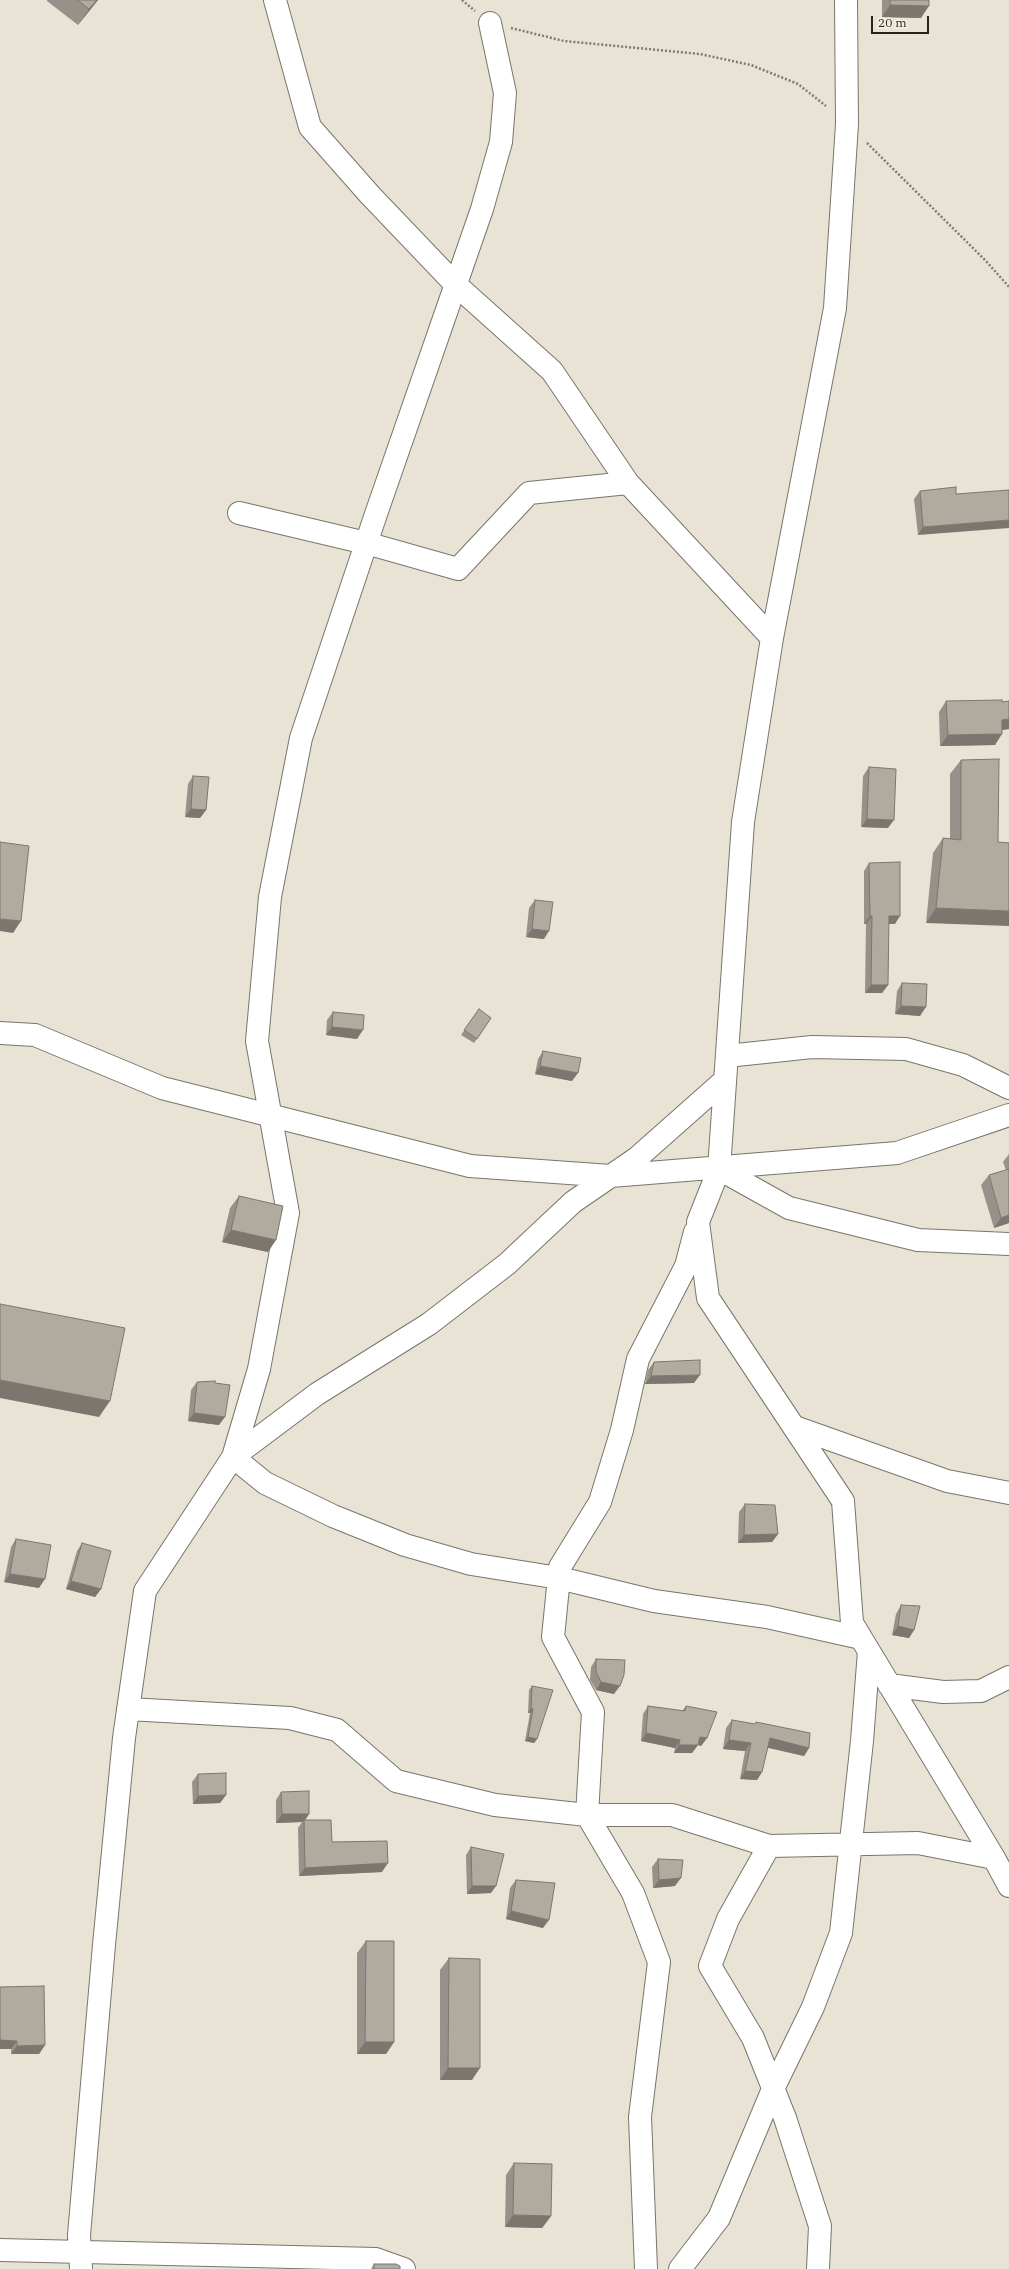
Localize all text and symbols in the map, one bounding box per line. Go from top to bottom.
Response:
scale bar [873,8,931,34]
text: 20 m [878,15,907,30]

